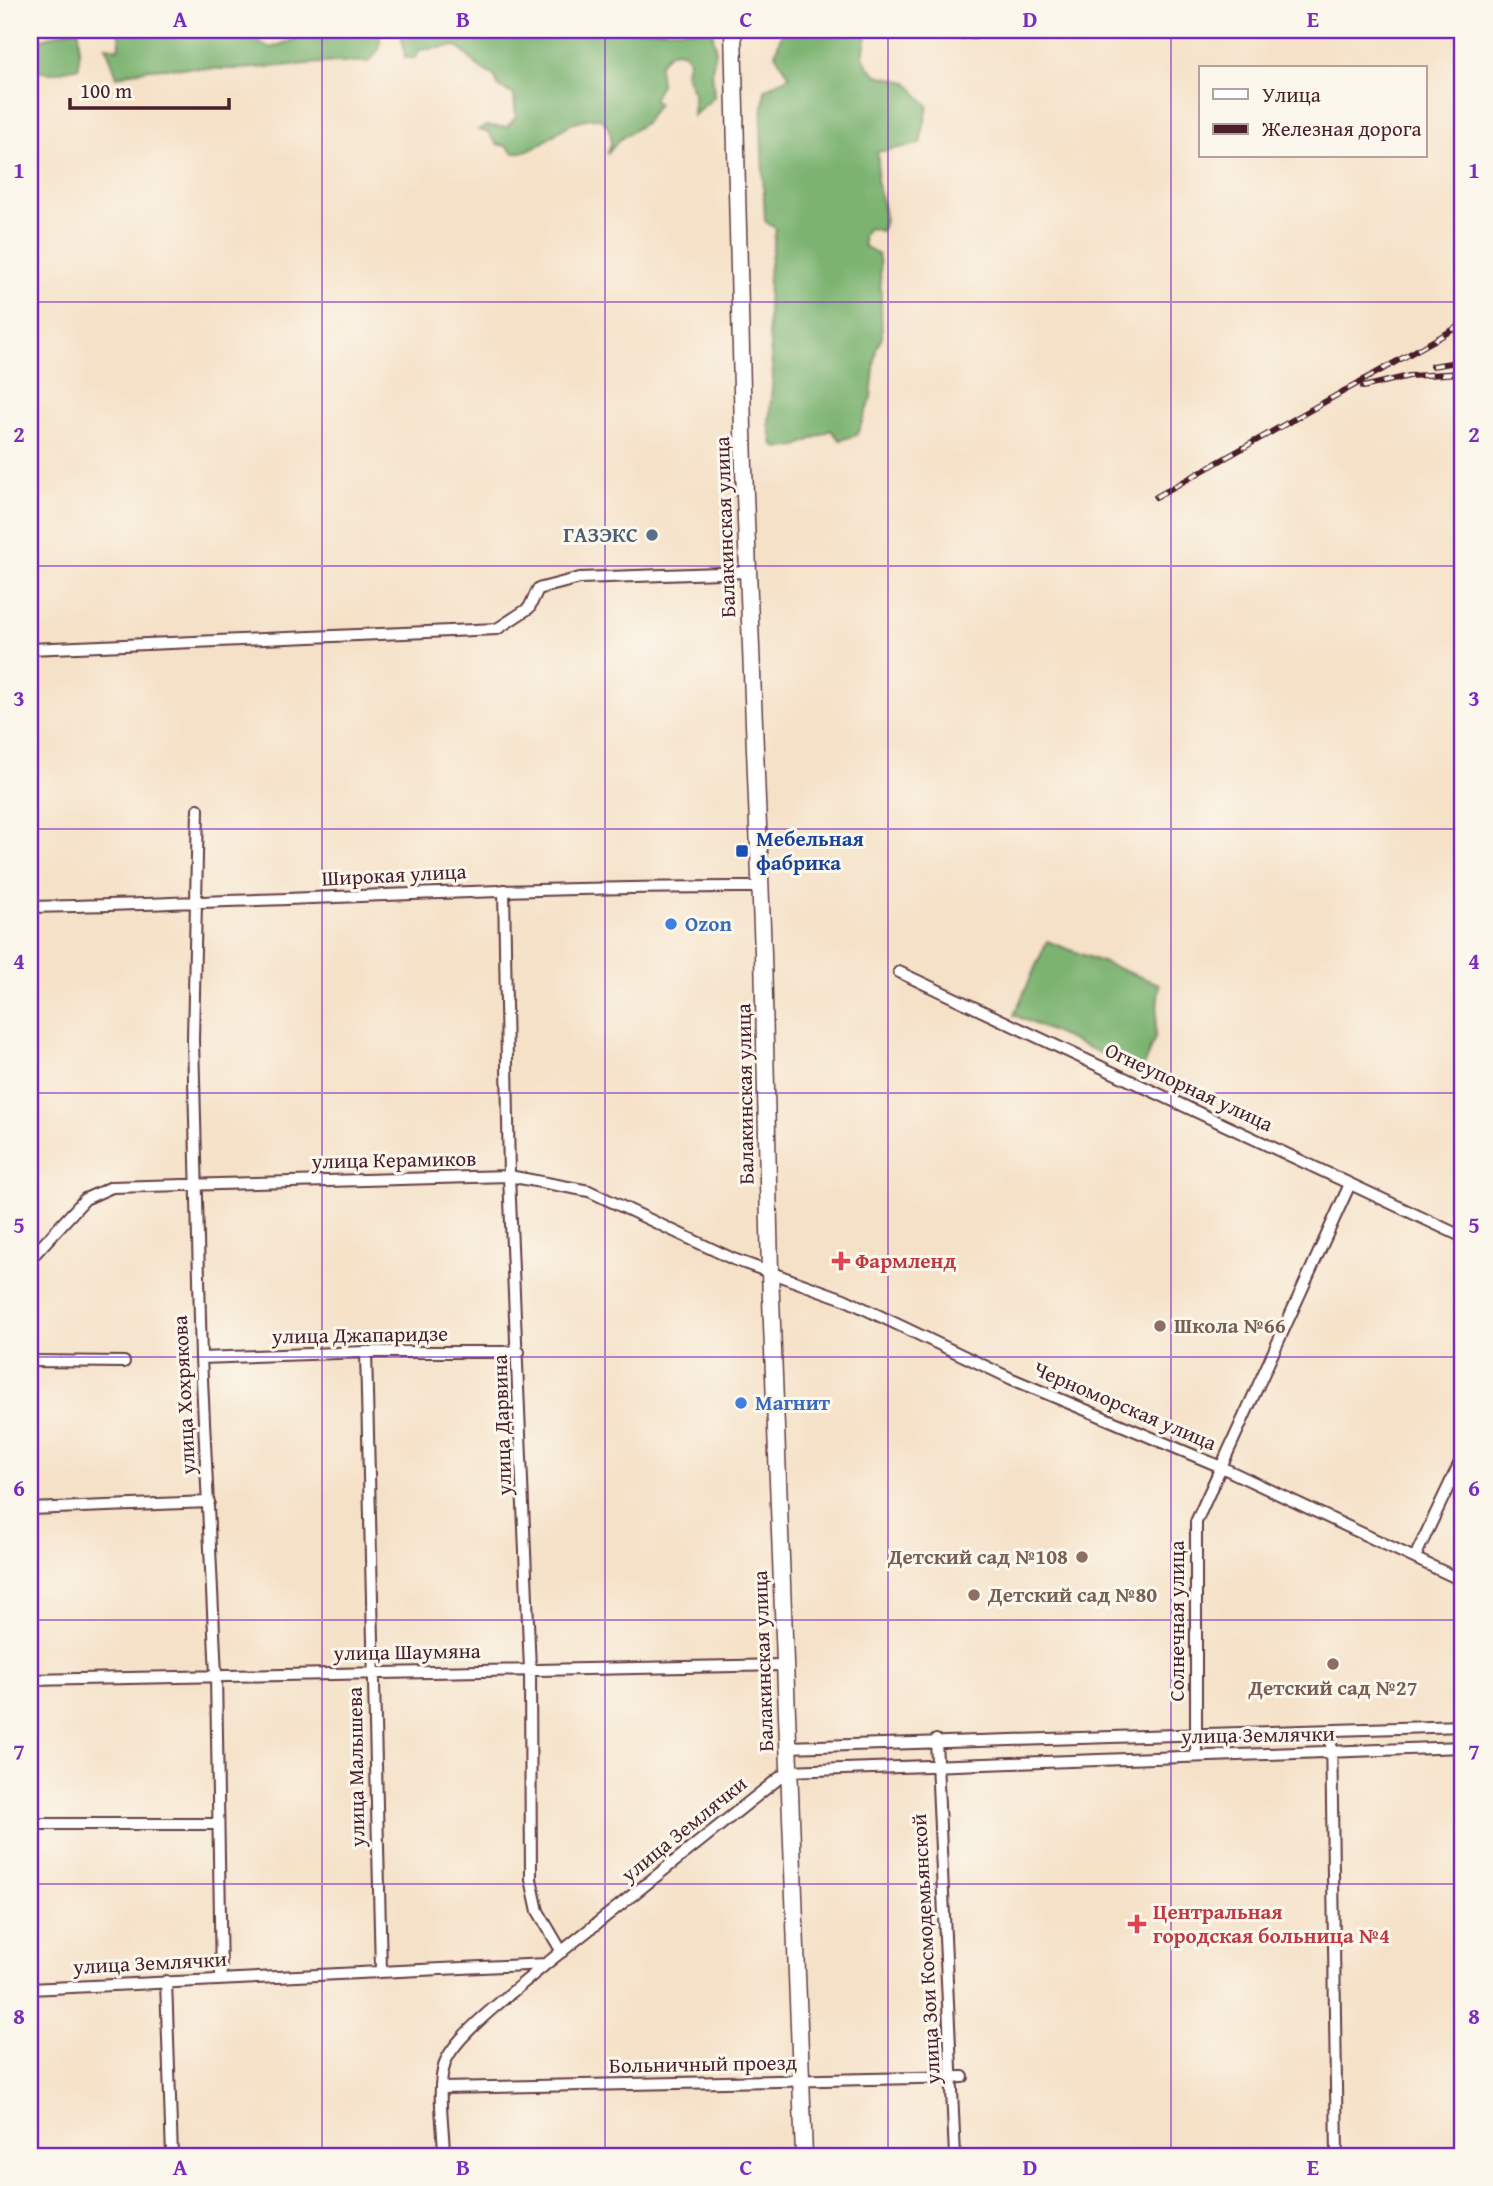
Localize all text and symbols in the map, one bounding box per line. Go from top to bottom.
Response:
text: A [173,2,188,35]
text: B [456,2,470,35]
text: C [739,2,753,35]
text: D [1023,2,1038,35]
text: E [1307,2,1319,35]
scale bar [70,66,229,110]
legend [1199,66,1426,158]
text: 100 m [80,75,132,106]
text: Улица [1262,79,1321,110]
text: Железная дорога [1261,113,1422,144]
text: 1 [13,153,25,186]
text: 1 [1468,153,1480,186]
text: 2 [13,417,25,450]
text: 2 [1468,417,1480,450]
street label: Балакинская улица [706,436,743,618]
place label: ГАЗЭКС [563,519,638,550]
marker: ГАЗЭКС [644,527,660,543]
text: 3 [13,681,25,714]
text: 3 [1468,681,1480,714]
place label: Мебельная фабрика [756,823,864,878]
marker: Мебельная фабрика [734,843,750,859]
street label: Широкая улица [321,855,467,894]
place label: Ozon [685,908,732,939]
marker: Ozon [663,916,679,932]
text: 4 [13,944,25,977]
text: 4 [1468,944,1480,977]
street label: Балакинская улица [727,1003,762,1185]
street label: Огнеупорная улица [1100,1034,1278,1139]
street label: улица Керамиков [310,1143,477,1176]
text: 5 [13,1208,25,1241]
text: 5 [1468,1208,1480,1241]
place label: Фармленд [855,1245,956,1276]
marker: Фармленд [833,1253,849,1269]
place label: Школа №66 [1174,1310,1286,1341]
street label: улица Хохрякова [164,1314,203,1477]
street label: улица Джапаридзе [271,1317,448,1352]
marker: Школа №66 [1152,1318,1168,1334]
street label: Черноморская улица [1029,1353,1222,1458]
street label: улица Дарвина [484,1354,519,1497]
place label: Магнит [755,1387,831,1418]
marker: Магнит [733,1395,749,1411]
text: 6 [13,1471,25,1504]
text: 6 [1468,1471,1480,1504]
street label: Солнечная улица [1161,1540,1192,1702]
place label: Детский сад №108 [887,1541,1068,1572]
marker: Детский сад №108 [1074,1549,1090,1565]
street label: Балакинская улица [744,1570,781,1752]
place label: Детский сад №80 [987,1579,1157,1610]
marker: Детский сад №80 [966,1587,982,1603]
street label: улица Шаумяна [332,1635,481,1668]
marker: Детский сад №27 [1325,1656,1341,1672]
place label: Детский сад №27 [1247,1672,1418,1703]
street label: улица Малышева [339,1687,372,1848]
street label: улица Землячки [1180,1718,1335,1751]
text: 7 [13,1735,25,1768]
text: 7 [1468,1735,1480,1768]
street label: улица Землячки [613,1768,753,1890]
street label: улица Зои Космодемьянской [903,1813,948,2086]
place label: Центральная городская больница №4 [1153,1896,1390,1951]
marker: Центральная городская больница №4 [1127,1914,1147,1934]
street label: улица Землячки [71,1943,228,1982]
text: 8 [13,1999,25,2032]
text: 8 [1468,1999,1480,2032]
street label: Больничный проезд [609,2046,798,2081]
text: A [173,2150,188,2183]
text: B [456,2150,470,2183]
text: C [739,2150,753,2183]
text: D [1023,2150,1038,2183]
text: E [1307,2150,1319,2183]

